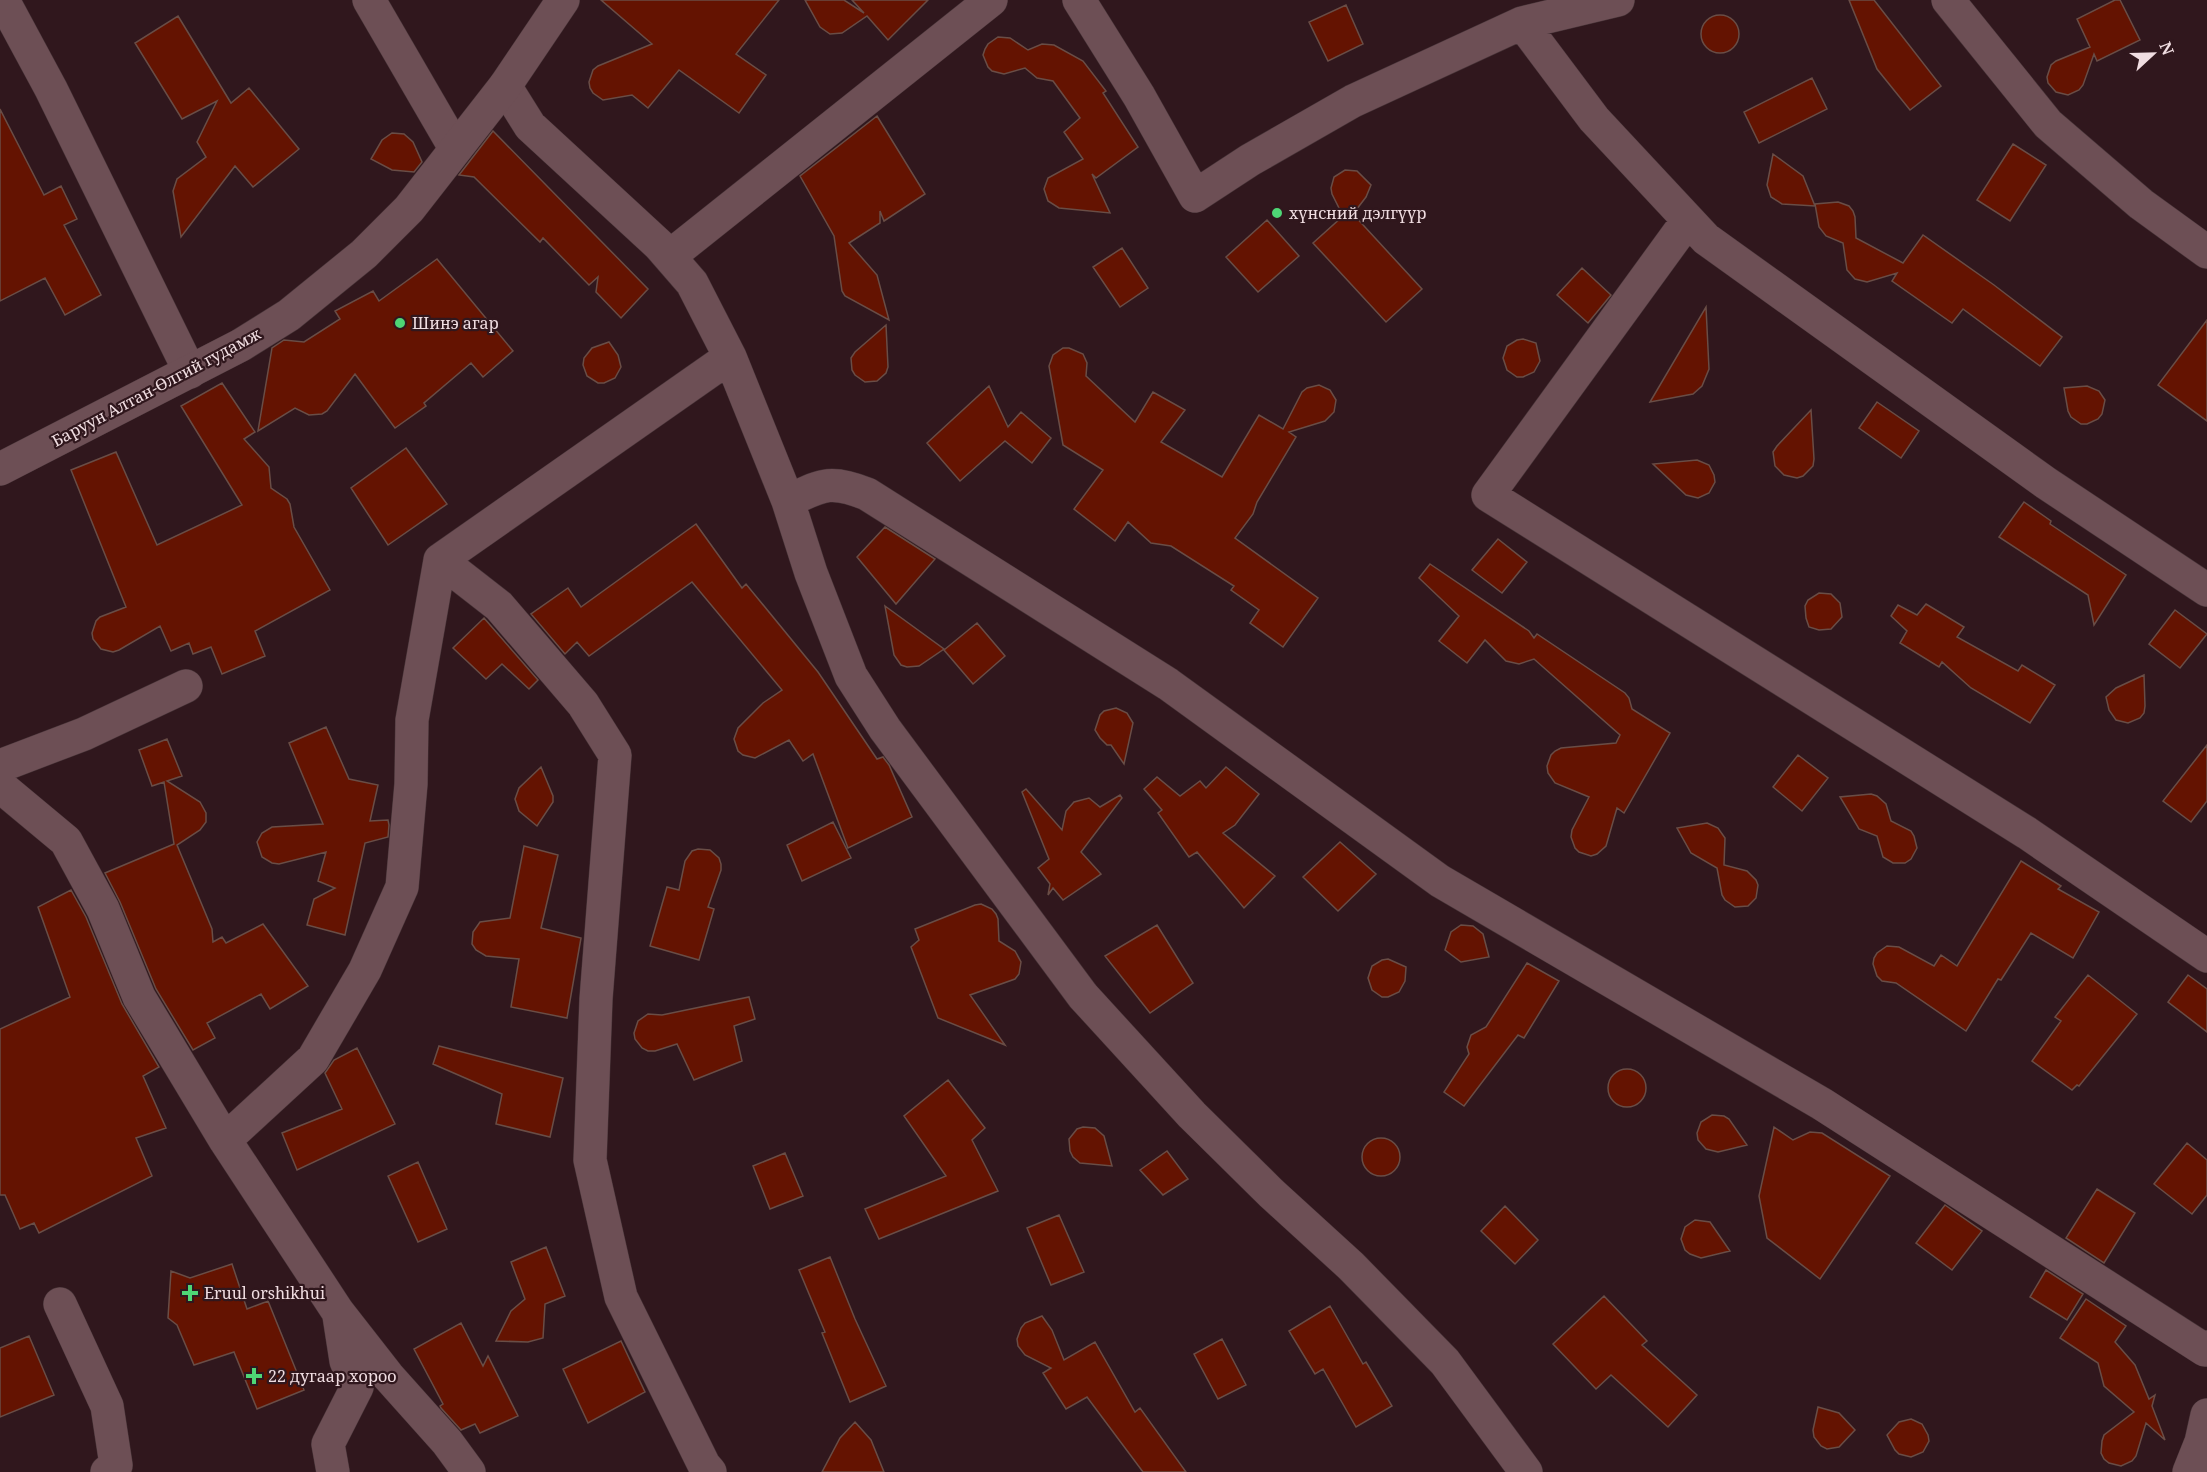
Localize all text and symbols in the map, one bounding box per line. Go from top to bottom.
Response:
north arrow [2123,24,2183,84]
text: N [2154,38,2180,59]
place label: хүнсний дэлгүүр [1289,202,1427,224]
marker: хүнсний дэлгүүр [1270,206,1284,220]
place label: Шинэ агар [412,312,499,334]
marker: Шинэ агар [393,316,407,330]
street label: Баруун Алтан-Өлгий гудамж [48,322,264,452]
place label: Eruul orshikhui [204,1282,325,1304]
marker: Eruul orshikhui [181,1284,199,1302]
place label: 22 дугаар хороо [268,1365,396,1387]
marker: 22 дугаар хороо [245,1367,263,1385]

